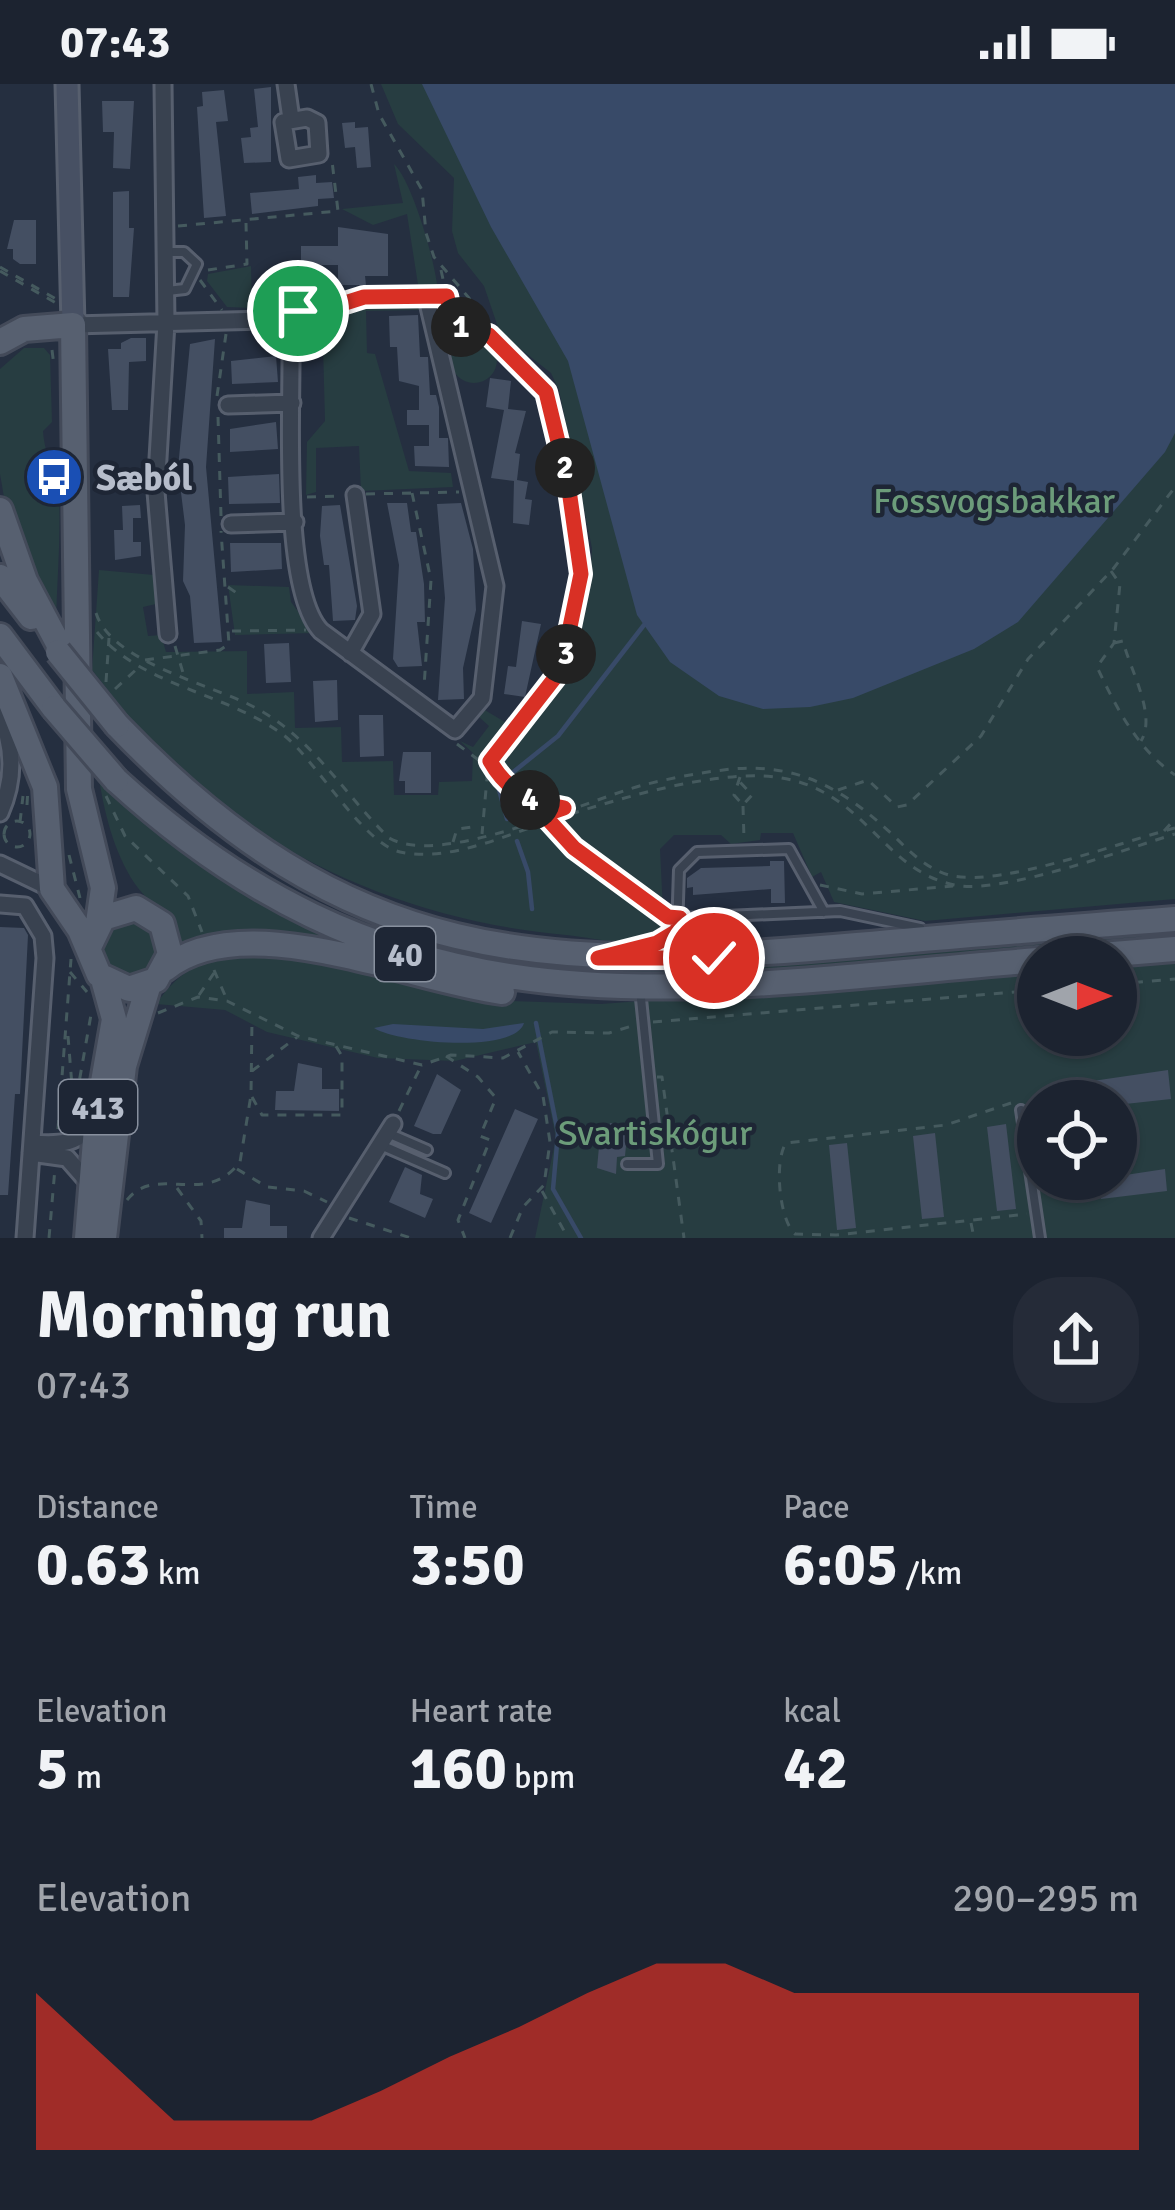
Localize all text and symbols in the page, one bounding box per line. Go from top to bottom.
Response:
text: 07:43 [60,15,170,70]
pin [247,260,349,362]
icon: arrive [265,278,331,344]
pin: 1 [431,297,491,357]
text: 1 [452,306,470,347]
pin: 2 [535,438,595,498]
bus stop icon: Sæból [23,446,85,508]
text: 2 [556,447,574,488]
place label: Sæból [96,456,193,501]
park label: Fossvogsbakkar [873,479,1116,524]
pin: 3 [536,624,596,684]
text: 3 [557,633,575,674]
pin: 4 [500,770,560,830]
text: 4 [521,779,539,820]
pin [663,907,765,1009]
icon: check [681,925,747,991]
road number: 40 [375,927,435,981]
north arrow [1017,936,1137,1056]
map controls [1017,936,1137,1200]
road number: 413 [59,1080,137,1134]
button: locate [1017,1080,1137,1200]
park label: Svartiskógur [558,1111,753,1156]
text: Morning run [36,1275,392,1356]
button: share [1013,1277,1139,1403]
text: 07:43 [36,1361,131,1409]
text: Distance [36,1487,159,1528]
text: Time [410,1487,478,1528]
text: Pace [783,1487,850,1528]
text: 0.63 [36,1528,150,1602]
text: 3:50 [410,1528,525,1602]
text: 6:05 [783,1528,898,1602]
text: km [150,1553,201,1594]
text: /km [898,1553,962,1594]
text: Elevation [36,1691,167,1732]
text: Heart rate [410,1691,553,1732]
text: kcal [783,1691,841,1732]
text: 5 [36,1732,68,1806]
text: 160 [410,1732,507,1806]
text: 42 [783,1732,848,1806]
text: m [68,1757,102,1798]
text: bpm [507,1757,575,1798]
text: Elevation [36,1874,191,1922]
text: 290–295 m [952,1874,1139,1922]

